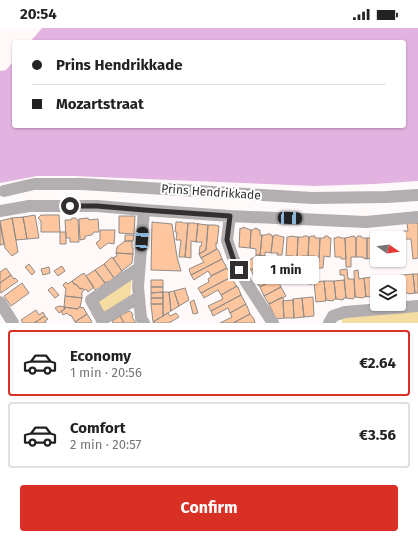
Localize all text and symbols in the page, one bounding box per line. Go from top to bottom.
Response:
text: 20:54 [20,5,57,23]
text: Prins Hendrikkade [56,56,182,74]
text: Mozartstraat [56,95,144,113]
street label: Prins Hendrikkade [161,182,261,202]
route start [61,197,79,215]
car [278,212,302,224]
car [135,227,149,251]
north arrow [370,231,406,267]
map controls [370,231,406,311]
callout: 1 min [253,256,319,284]
route end [230,261,248,279]
text: 1 min [270,262,302,277]
button: layers [370,275,406,311]
icon: car [22,345,58,381]
text: Economy [70,347,131,365]
text: €2.64 [359,354,396,372]
text: 1 min · 20:56 [70,365,142,380]
icon: car [22,417,58,453]
text: Comfort [70,419,126,437]
text: €3.56 [359,426,396,444]
text: 2 min · 20:57 [70,437,141,452]
button: Confirm [20,485,398,531]

